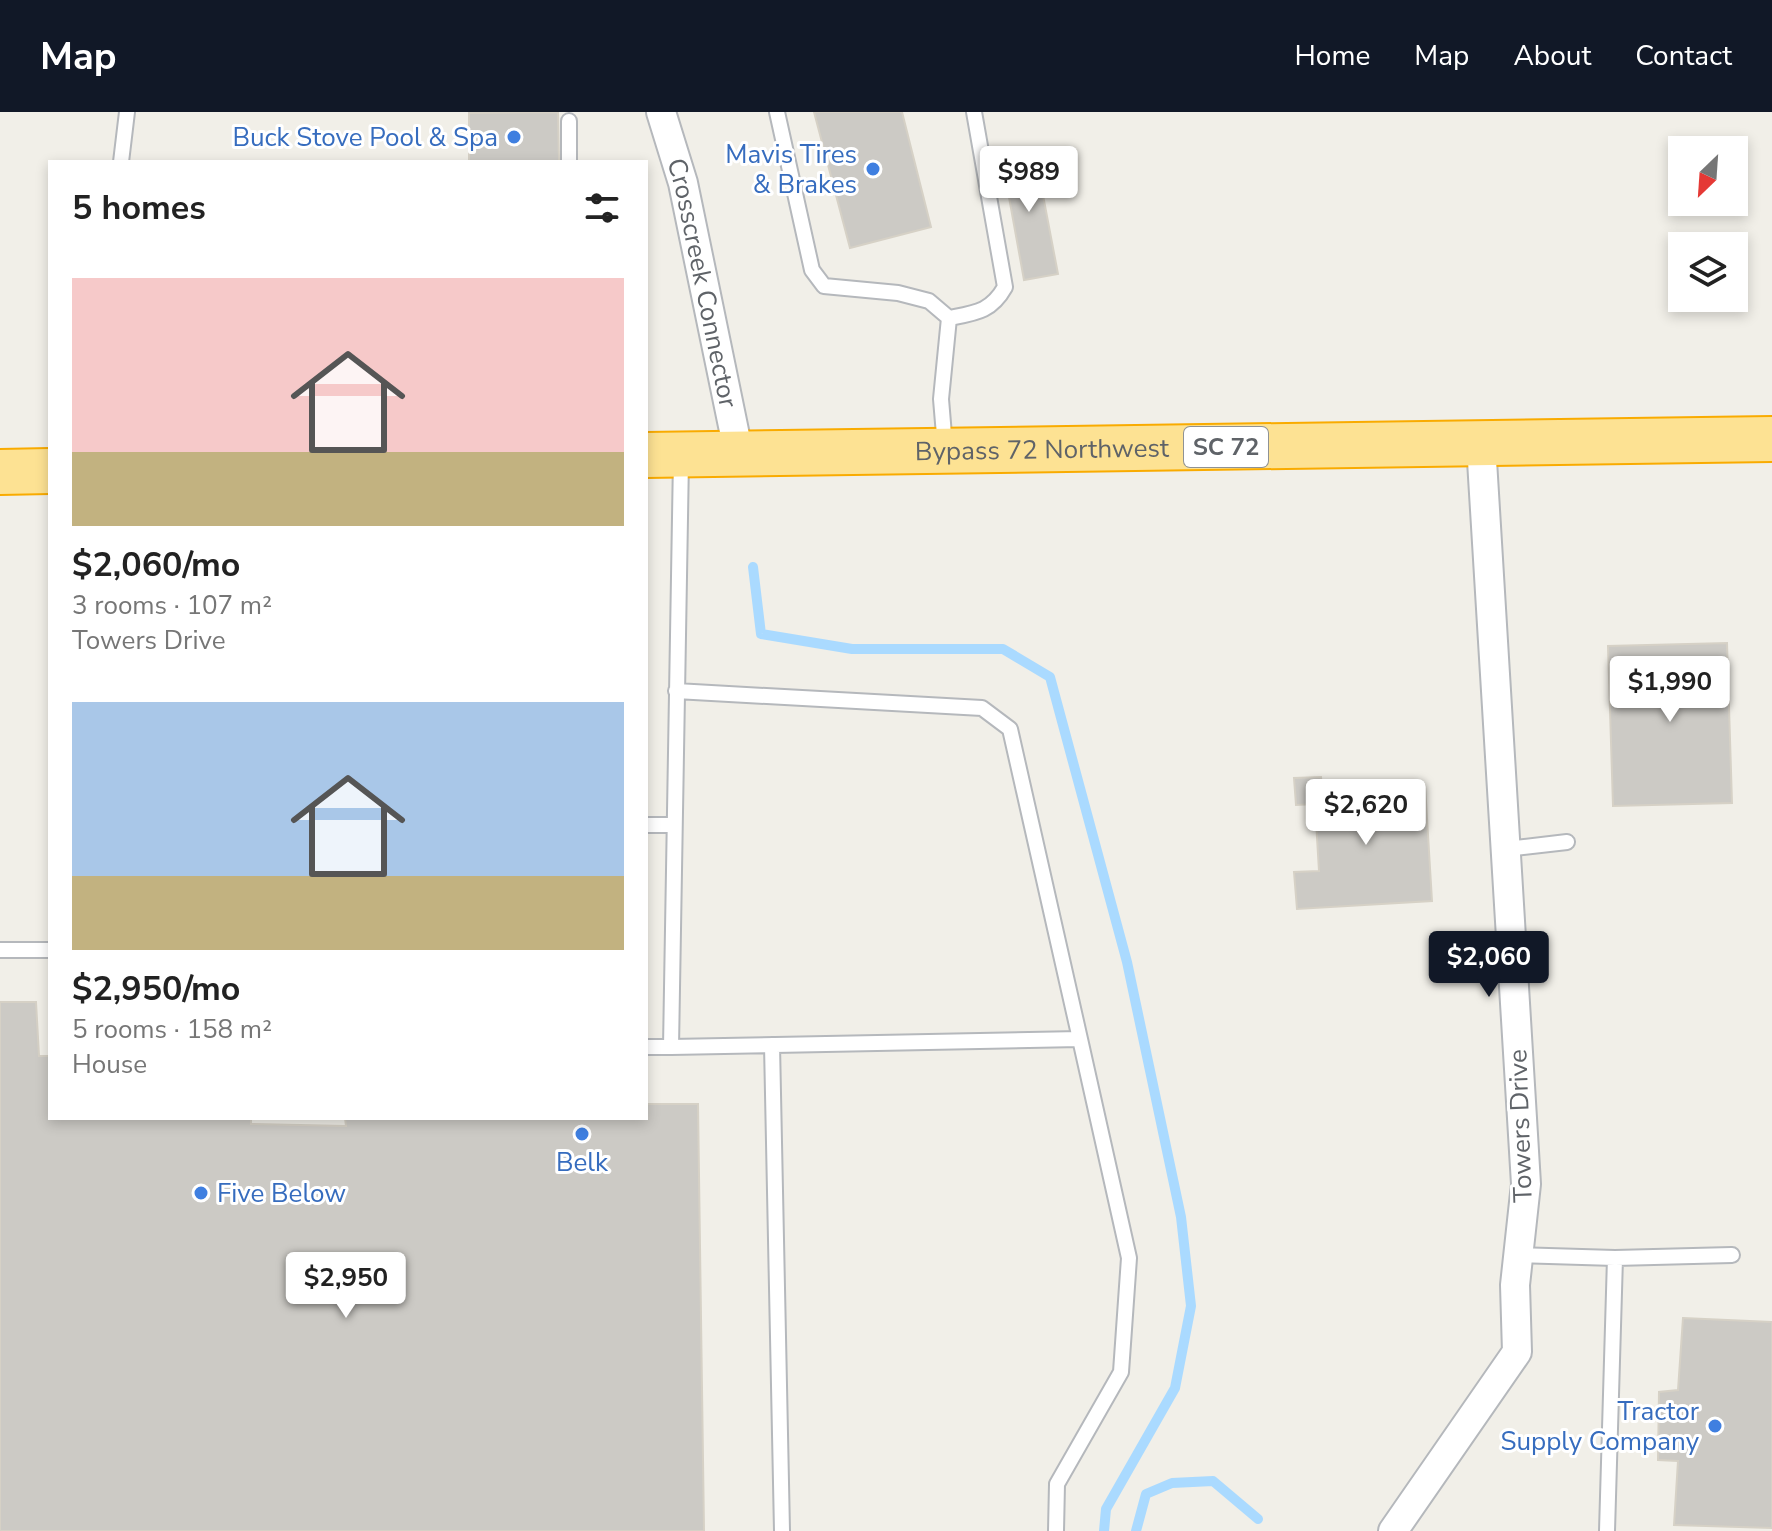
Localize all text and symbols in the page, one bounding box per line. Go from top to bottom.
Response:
text: Map [40,31,117,82]
text: Home [1295,37,1370,75]
text: Map [1414,37,1469,75]
text: About [1513,37,1591,75]
text: Contact [1635,37,1732,75]
place label: Buck Stove Pool & Spa [232,120,498,155]
marker: Buck Stove Pool & Spa [505,128,523,146]
north arrow [1668,136,1748,216]
map controls [1668,136,1748,312]
place label: Mavis Tires & Brakes [725,137,857,202]
pin: $989 [982,146,1076,214]
street label: Crosscreek Connector [658,154,746,411]
text: $989 [998,154,1060,189]
marker: Mavis Tires & Brakes [864,160,882,178]
text: 5 homes [72,185,206,231]
icon: filters [580,186,624,230]
button: layers [1668,232,1748,312]
icon: home [276,330,420,474]
road number: SC 72 [1184,427,1268,467]
street label: Bypass 72 Northwest [915,431,1170,469]
text: $2,060/mo [72,542,240,588]
text: 3 rooms · 107 m² [72,588,272,623]
text: Towers Drive [72,623,225,658]
pin: $1,990 [1605,656,1735,724]
text: $1,990 [1628,664,1712,699]
icon: home [276,754,420,898]
pin: $2,620 [1301,779,1431,847]
text: $2,620 [1324,787,1408,822]
pin: $2,060 [1424,931,1554,999]
text: $2,060 [1447,939,1531,974]
text: $2,950/mo [72,966,240,1012]
text: 5 rooms · 158 m² [72,1012,272,1047]
text: House [72,1047,147,1082]
street label: Towers Drive [1500,1049,1541,1203]
marker: Belk [573,1125,591,1143]
place label: Belk [556,1145,609,1180]
place label: Five Below [217,1176,346,1211]
marker: Five Below [192,1184,210,1202]
pin: $2,950 [281,1252,411,1320]
text: $2,950 [304,1260,388,1295]
place label: Tractor Supply Company [1500,1394,1700,1459]
marker: Tractor Supply Company [1706,1417,1724,1435]

